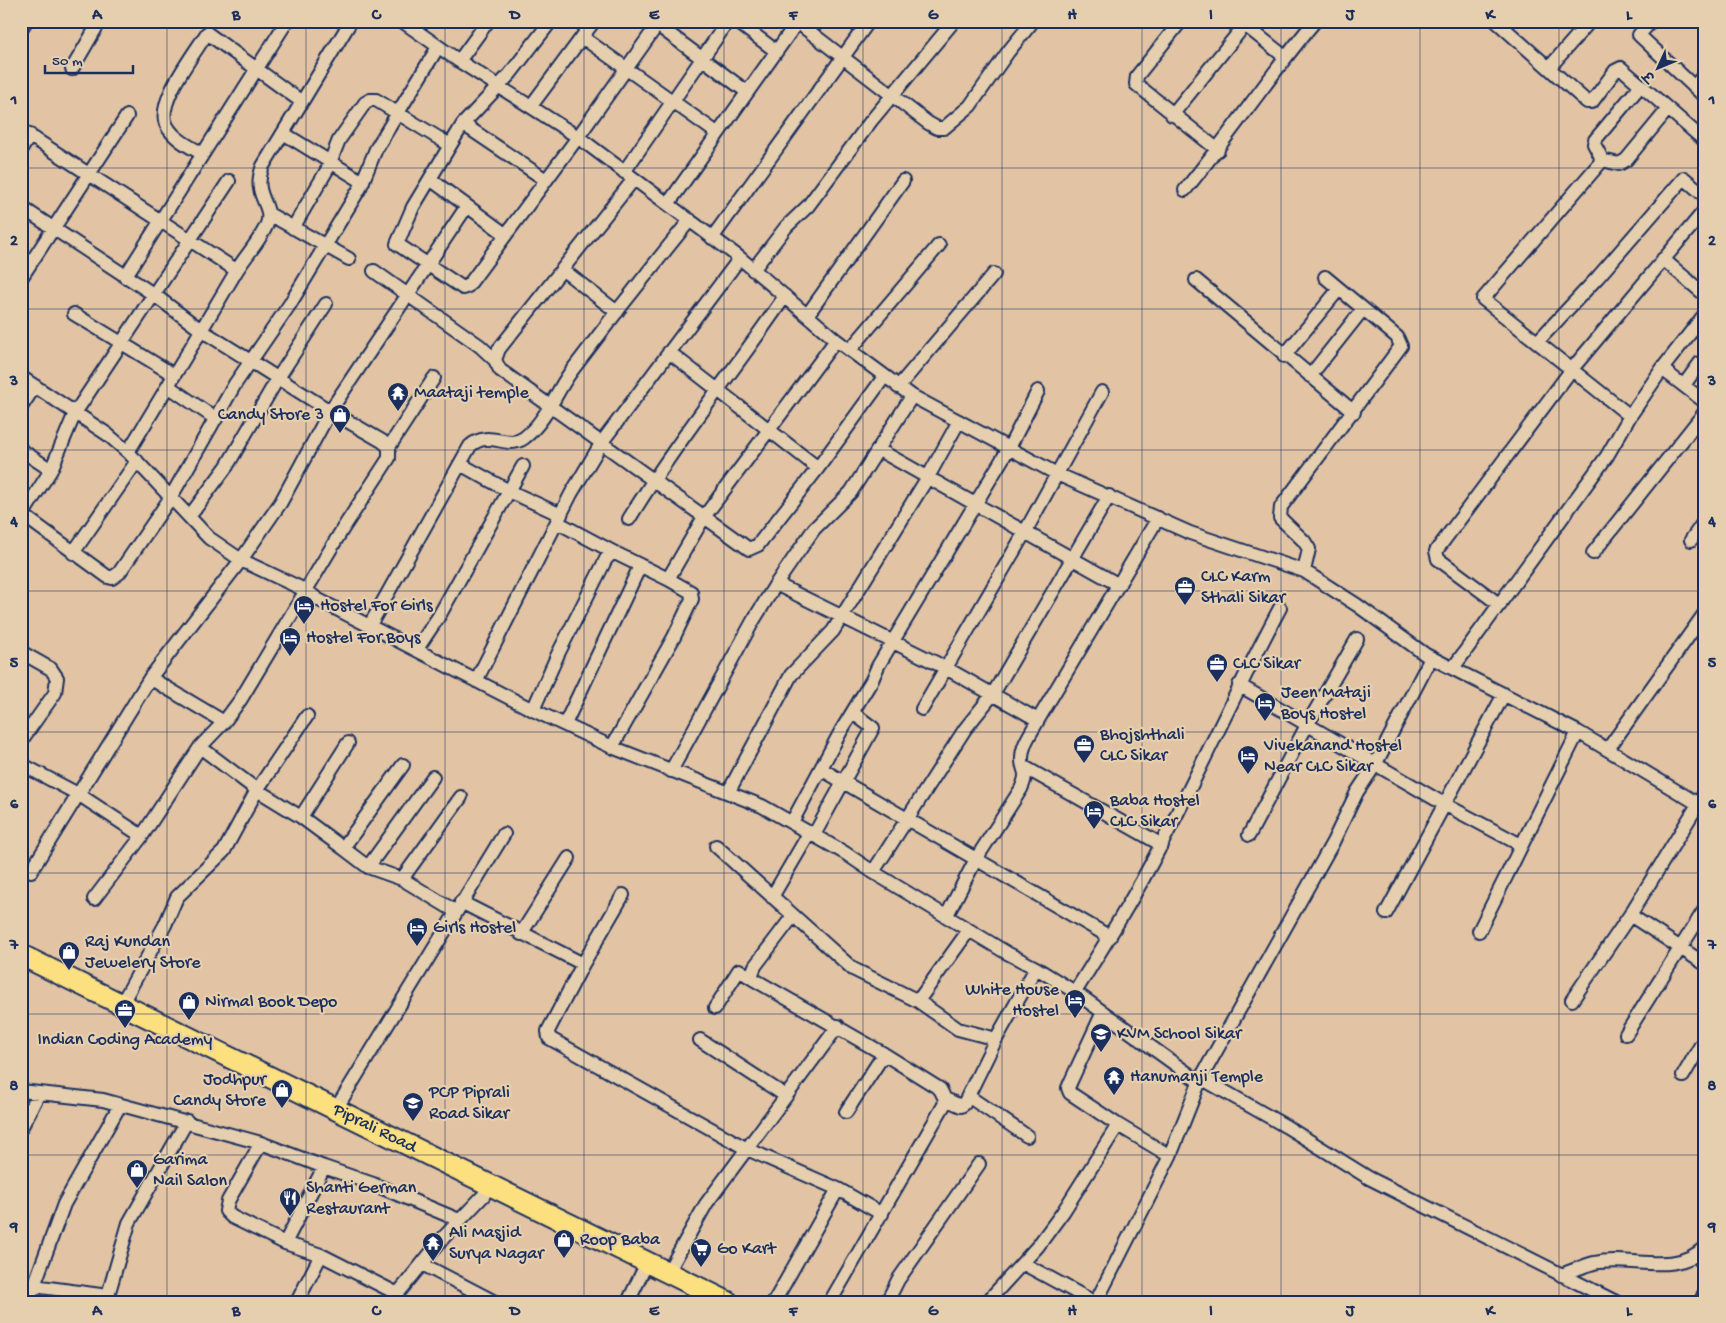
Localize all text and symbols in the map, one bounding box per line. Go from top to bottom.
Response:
text: A [91,7,103,26]
text: B [231,7,241,26]
text: C [371,7,382,26]
text: D [508,7,521,26]
text: E [649,7,660,26]
text: F [788,7,799,26]
text: G [928,7,939,26]
text: H [1067,7,1077,26]
text: I [1209,7,1213,26]
text: J [1345,7,1356,26]
text: K [1485,7,1497,26]
text: L [1626,7,1633,26]
scale bar [45,42,132,74]
north arrow [1634,42,1684,92]
text: 50 m [52,53,83,71]
text: उ [1640,65,1661,86]
text: 1 [10,92,17,111]
text: 1 [1708,92,1715,111]
text: 2 [10,233,18,252]
text: 2 [1708,233,1716,252]
text: 3 [9,373,18,392]
text: 3 [1707,373,1716,392]
temple icon: Maataji temple [386,381,410,412]
place label: Maataji temple [414,383,529,404]
shop icon: Candy Store 3 [328,403,352,434]
place label: Candy Store 3 [218,405,324,426]
text: 4 [9,514,18,533]
text: 4 [1707,514,1716,533]
place label: CLC Karm Sthali Sikar [1201,567,1287,609]
office icon: CLC Karm Sthali Sikar [1173,575,1197,606]
hotel icon: Hostel For Girls [292,594,316,625]
place label: Hostel For Girls [320,596,434,617]
hotel icon: Hostel For Boys [278,626,302,657]
place label: Hostel For Boys [306,628,422,649]
office icon: CLC Sikar [1205,652,1229,683]
place label: CLC Sikar [1233,654,1302,675]
text: 5 [10,655,19,674]
text: 5 [1708,655,1717,674]
place label: Jeen Mataji Boys Hostel [1280,683,1371,725]
hotel icon: Jeen Mataji Boys Hostel [1253,691,1277,722]
place label: Bhojshthali CLC Sikar [1099,725,1185,767]
office icon: Bhojshthali CLC Sikar [1072,733,1096,764]
place label: Vivekanand Hostel Near CLC Sikar [1263,736,1402,778]
hotel icon: Vivekanand Hostel Near CLC Sikar [1236,744,1260,775]
place label: Baba Hostel CLC Sikar [1109,791,1200,833]
text: 6 [10,796,19,815]
text: 6 [1708,796,1717,815]
hotel icon: Baba Hostel CLC Sikar [1082,799,1106,830]
hotel icon: Girls Hostel [405,916,429,947]
place label: Girls Hostel [433,918,516,939]
place label: Raj Kundan Jewelery Store [85,932,201,974]
text: 7 [9,937,19,956]
text: 7 [1707,937,1717,956]
shop icon: Raj Kundan Jewelery Store [57,940,81,971]
place label: White House Hostel [965,980,1060,1022]
hotel icon: White House Hostel [1063,988,1087,1019]
shop icon: Nirmal Book Depo [177,990,201,1021]
place label: Nirmal Book Depo [205,992,337,1013]
office icon: Indian Coding Academy [113,998,137,1029]
school or university icon: KVM School Sikar [1089,1022,1113,1053]
place label: KVM School Sikar [1117,1024,1243,1045]
place label: Indian Coding Academy [38,1030,213,1051]
temple icon: Hanumanji Temple [1102,1065,1126,1096]
place label: Hanumanji Temple [1130,1067,1264,1088]
place label: Jodhpur Candy Store [173,1070,268,1112]
text: 8 [10,1078,19,1097]
shop icon: Jodhpur Candy Store [270,1078,294,1109]
text: 8 [1708,1078,1717,1097]
place label: PCP Piprali Road Sikar [428,1083,511,1125]
school or university icon: PCP Piprali Road Sikar [401,1091,425,1122]
street label: Piprali Road [329,1099,421,1159]
place label: Garima Nail Salon [153,1150,228,1192]
shop icon: Garima Nail Salon [125,1158,149,1189]
place label: Shanti German Restaurant [306,1178,417,1220]
restaurant icon: Shanti German Restaurant [278,1186,302,1217]
text: 9 [9,1219,18,1238]
text: 9 [1707,1219,1716,1238]
place label: Ali Masjid Surya Nagar [449,1223,545,1265]
shop icon: Roop Baba [552,1228,576,1259]
place label: Roop Baba [580,1230,661,1251]
temple icon: Ali Masjid Surya Nagar [421,1231,445,1262]
supermarket icon: Go Kart [689,1237,713,1268]
place label: Go Kart [717,1239,777,1260]
text: A [91,1303,103,1322]
text: B [231,1303,241,1322]
text: C [371,1303,382,1322]
text: D [508,1303,521,1322]
text: E [649,1303,660,1322]
text: F [788,1303,799,1322]
text: G [928,1303,939,1322]
text: H [1067,1303,1077,1322]
text: I [1209,1303,1213,1322]
text: J [1345,1303,1356,1322]
text: K [1485,1303,1497,1322]
text: L [1626,1303,1633,1322]

